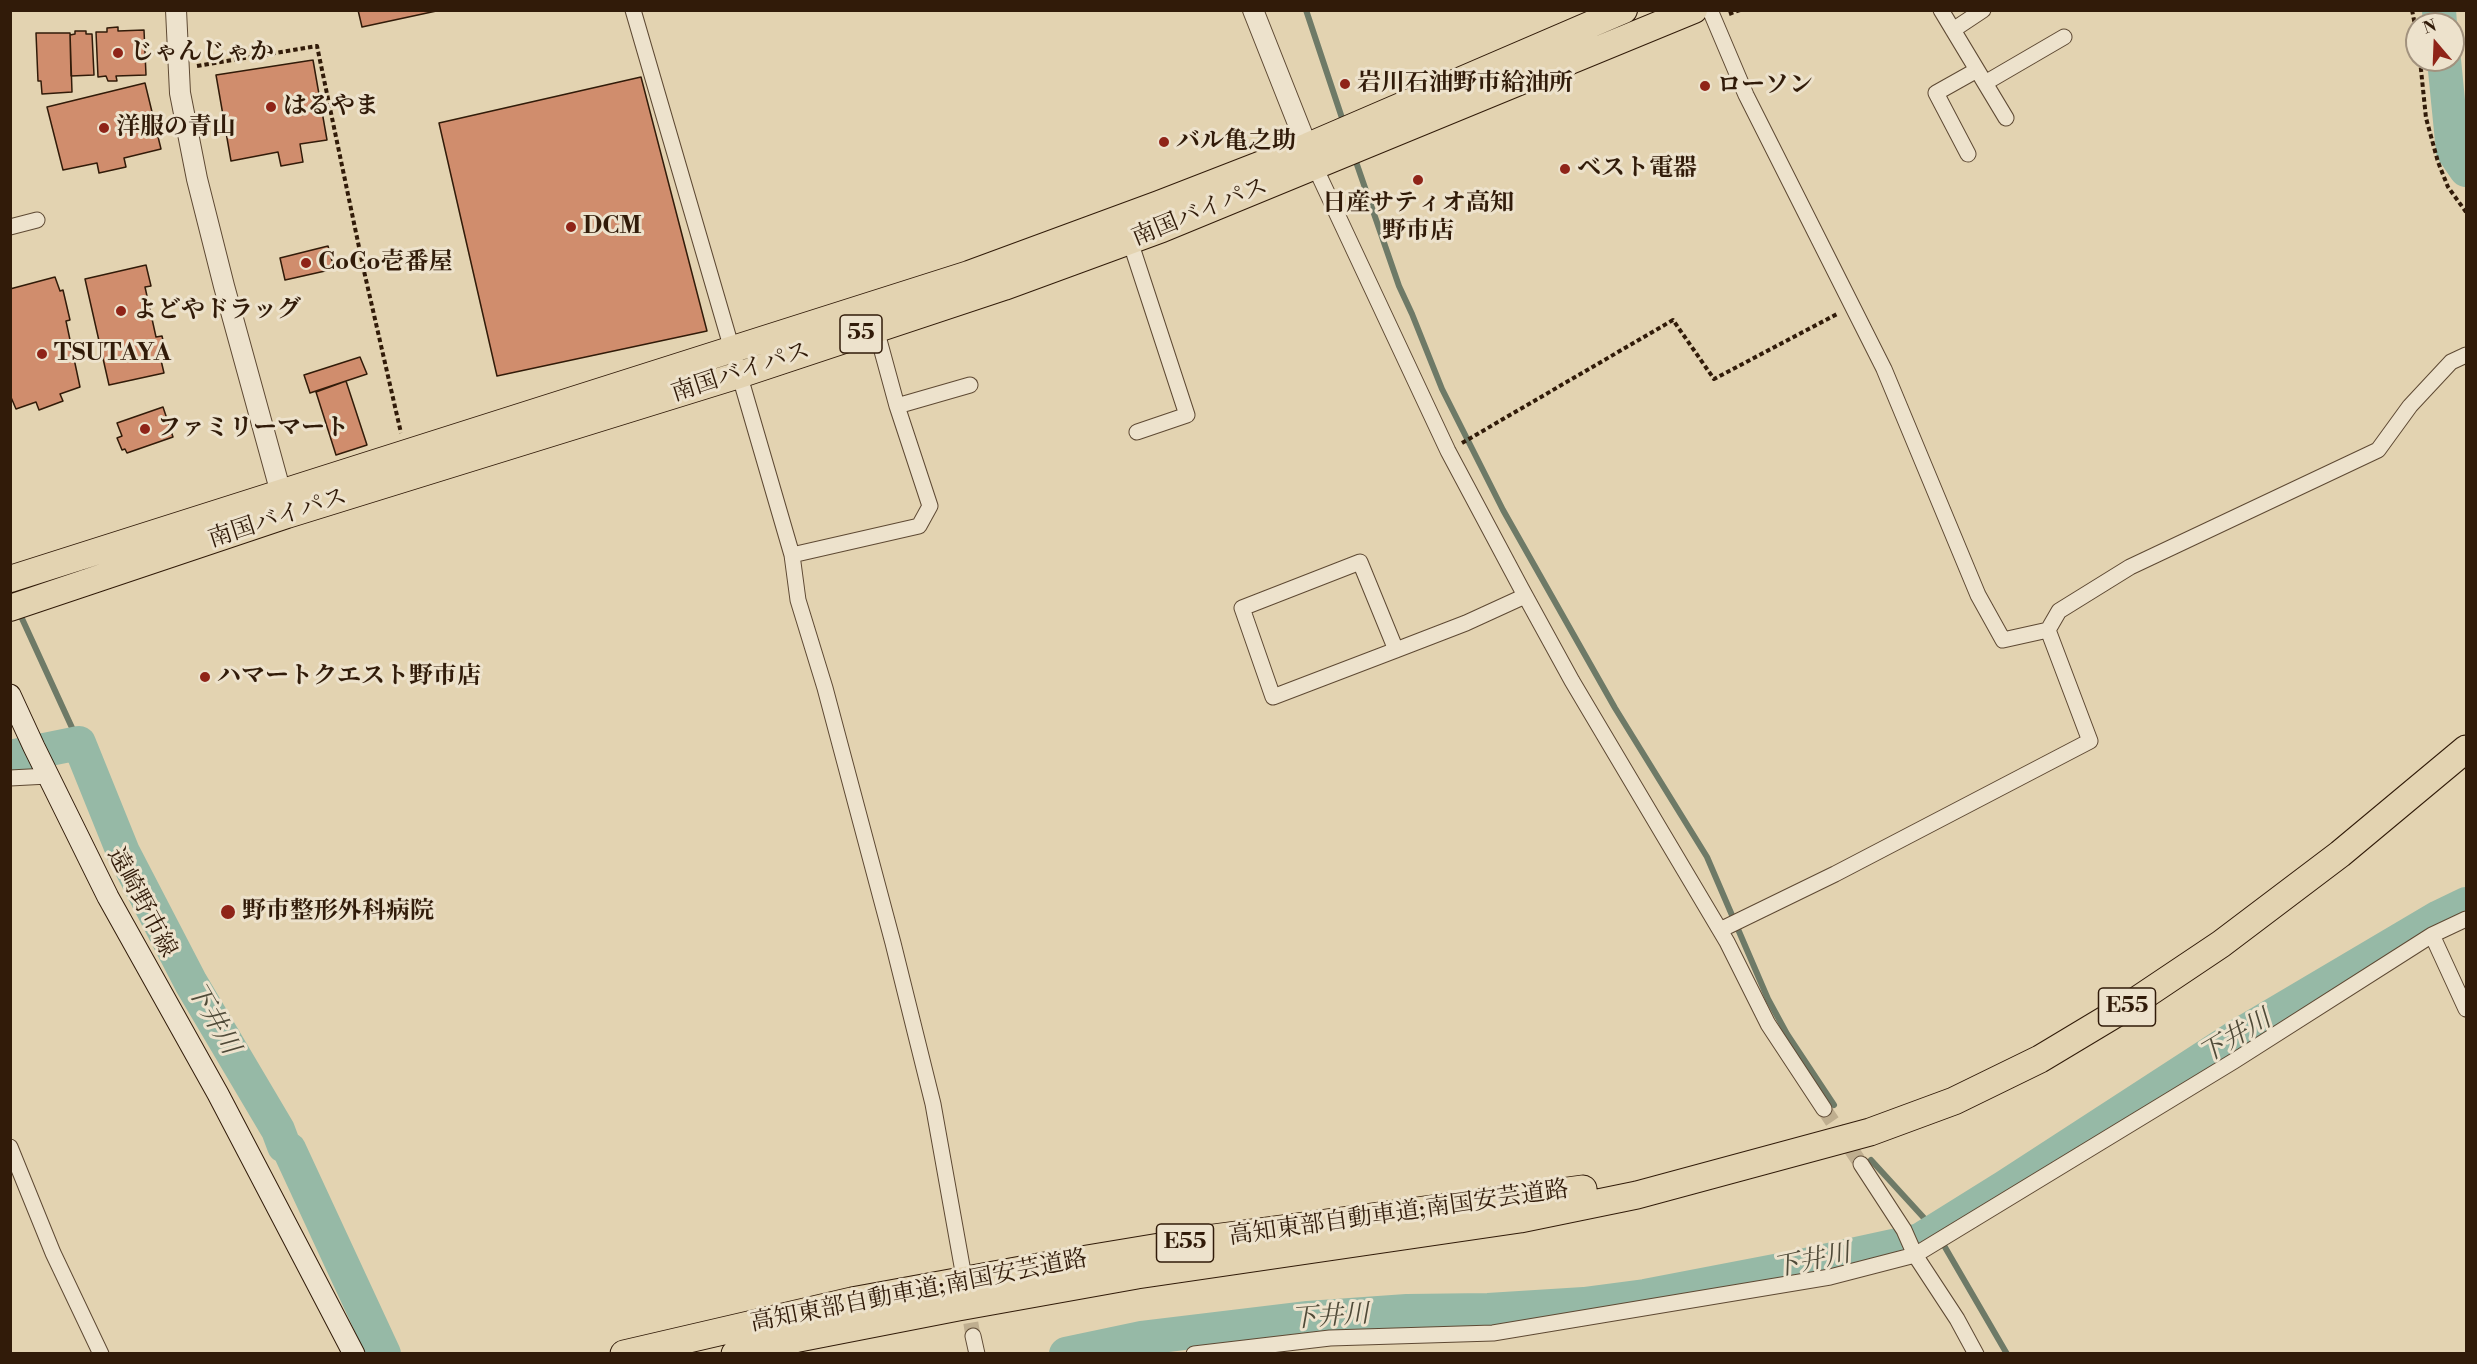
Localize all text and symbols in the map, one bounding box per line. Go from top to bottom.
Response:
north arrow [2405,12,2465,72]
text: N [2421,15,2439,38]
place label: じゃんじゃか [130,39,274,67]
marker: じゃんじゃか [111,46,125,60]
place label: 岩川石油野市給油所 [1357,70,1573,98]
place label: ローソン [1717,72,1813,100]
marker: 岩川石油野市給油所 [1338,77,1352,91]
marker: ローソン [1698,79,1712,93]
place label: はるやま [283,93,379,121]
marker: はるやま [264,100,278,114]
place label: 洋服の青山 [116,114,236,142]
marker: 洋服の青山 [97,121,111,135]
place label: バル亀之助 [1176,128,1296,156]
marker: バル亀之助 [1157,135,1171,149]
place label: ベスト電器 [1577,155,1697,183]
marker: ベスト電器 [1558,162,1572,176]
street label: 南国バイパス [1128,173,1272,253]
marker: 日産サティオ高知 野市店 [1411,173,1425,187]
place label: 日産サティオ高知 野市店 [1322,190,1514,246]
place label: DCM [583,213,641,241]
marker: DCM [564,220,578,234]
place label: CoCo壱番屋 [318,249,452,277]
marker: CoCo壱番屋 [299,256,313,270]
place label: よどやドラッグ [133,297,301,325]
marker: よどやドラッグ [114,304,128,318]
road number: 55 [840,315,882,353]
street label: 南国バイパス [668,337,814,409]
place label: TSUTAYA [54,340,171,368]
marker: TSUTAYA [35,347,49,361]
place label: ファミリーマート [157,415,349,443]
marker: ファミリーマート [138,422,152,436]
street label: 南国バイパス [205,483,351,555]
place label: ハマートクエスト野市店 [217,663,481,691]
marker: ハマートクエスト野市店 [198,670,212,684]
street label: 遠崎野市線 [100,843,182,963]
place label: 野市整形外科病院 [242,898,434,926]
marker: 野市整形外科病院 [219,903,237,921]
water label: 下井川 [179,977,245,1061]
road number: E55 [2098,988,2156,1026]
water label: 下井川 [2195,1005,2277,1071]
street label: 高知東部自動車道;南国安芸道路 [1227,1176,1571,1252]
road number: E55 [1156,1224,1214,1262]
water label: 下井川 [1771,1239,1853,1285]
street label: 高知東部自動車道;南国安芸道路 [748,1245,1090,1339]
water label: 下井川 [1290,1300,1370,1336]

